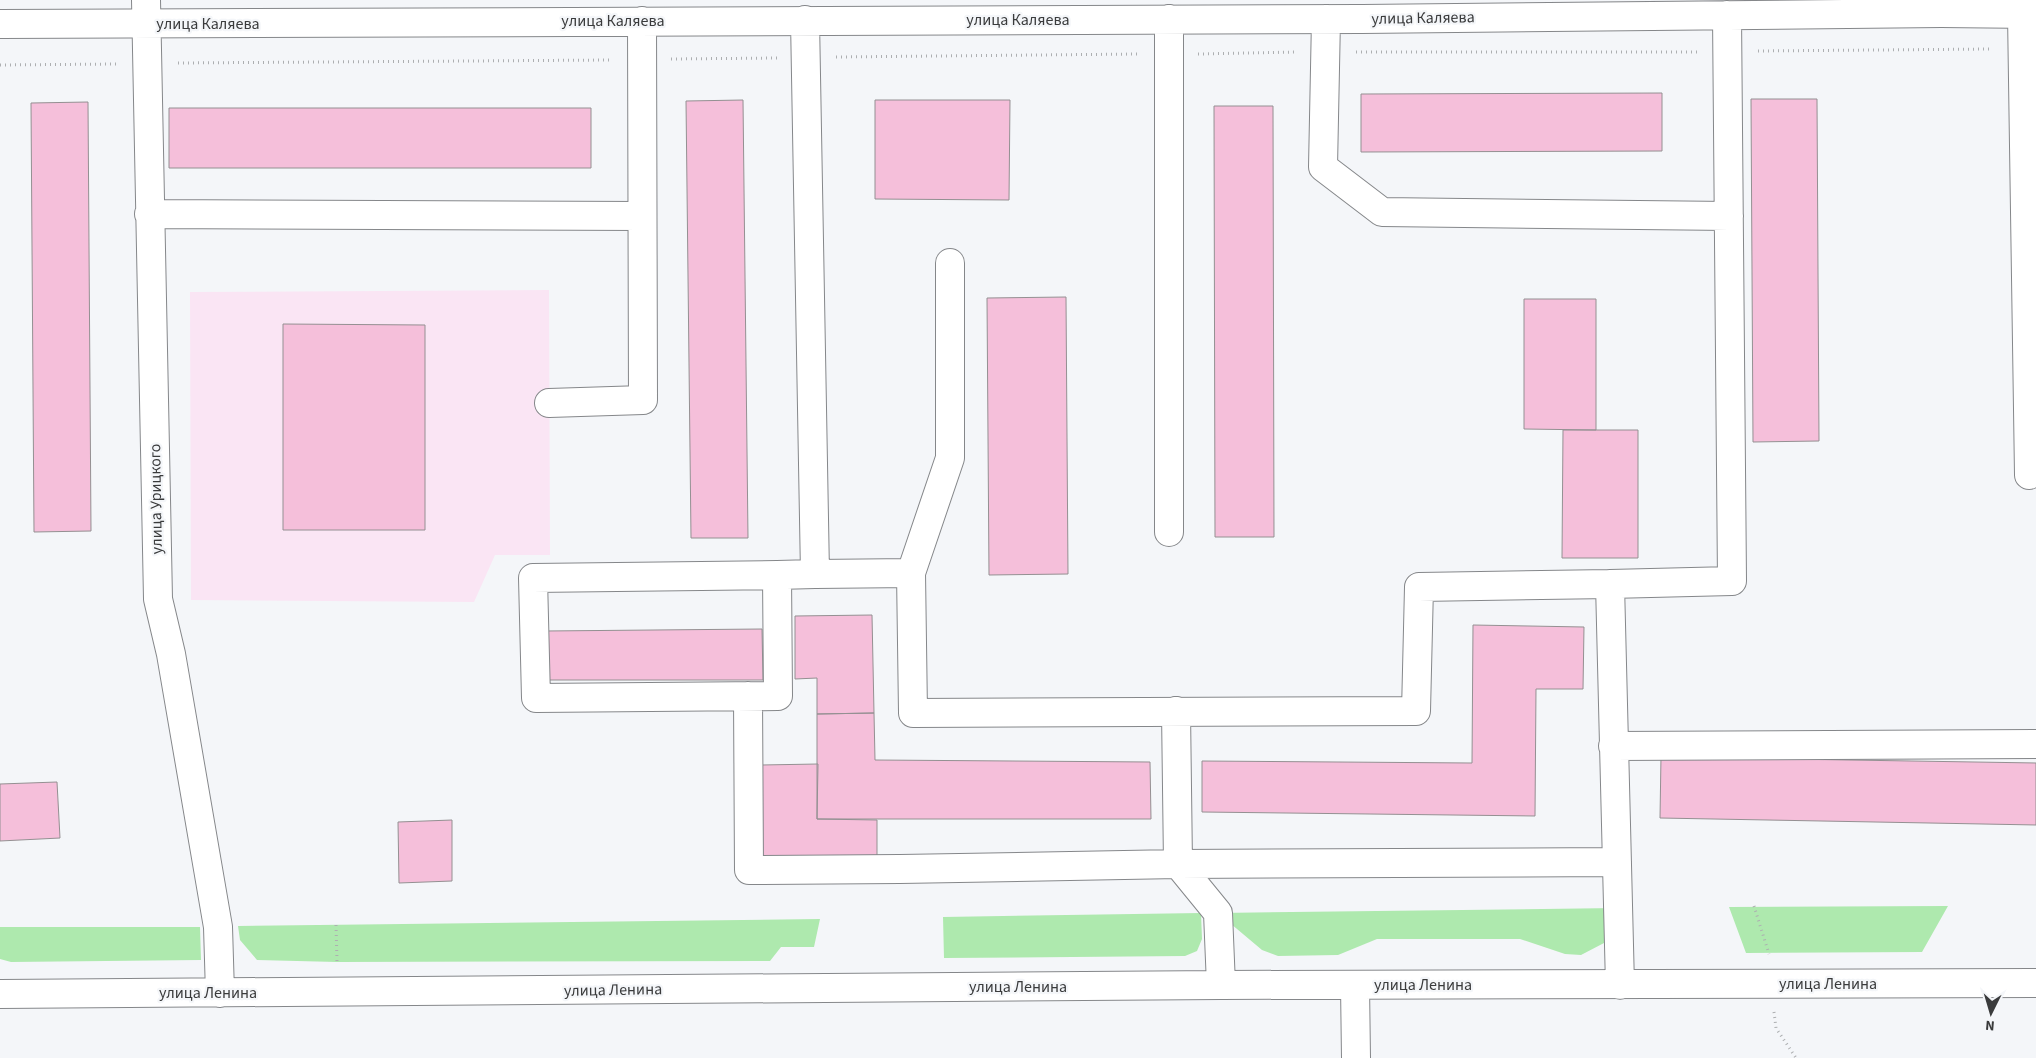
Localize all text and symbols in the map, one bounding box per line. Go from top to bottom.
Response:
street label: улица Каляева [1371,6,1475,30]
street label: улица Каляева [966,9,1070,31]
street label: улица Каляева [561,10,665,32]
street label: улица Каляева [156,13,260,35]
street label: улица Урицкого [144,444,168,554]
street label: улица Ленина [1779,973,1877,995]
street label: улица Ленина [1374,974,1472,996]
street label: улица Ленина [969,976,1067,998]
street label: улица Ленина [564,978,662,1002]
street label: улица Ленина [159,982,257,1004]
north arrow [1966,988,2016,1038]
text: N [1984,1015,1995,1035]

